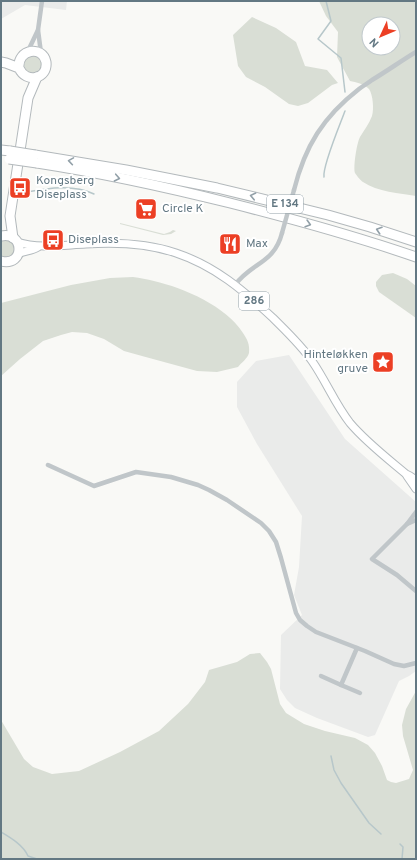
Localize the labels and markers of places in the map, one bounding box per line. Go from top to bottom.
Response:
place label: Kongsberg Diseplass [36,173,94,203]
bus stop icon: Kongsberg Diseplass [7,175,33,201]
supermarket icon: Circle K [133,196,159,222]
place label: Circle K [162,201,204,217]
bus stop icon: Diseplass [40,227,66,253]
restaurant icon: Max [217,231,243,257]
place label: Diseplass [68,232,119,248]
place label: Max [246,236,268,252]
place label: Hinteløkken gruve [304,347,368,377]
place icon: Hinteløkken gruve [370,349,396,375]

